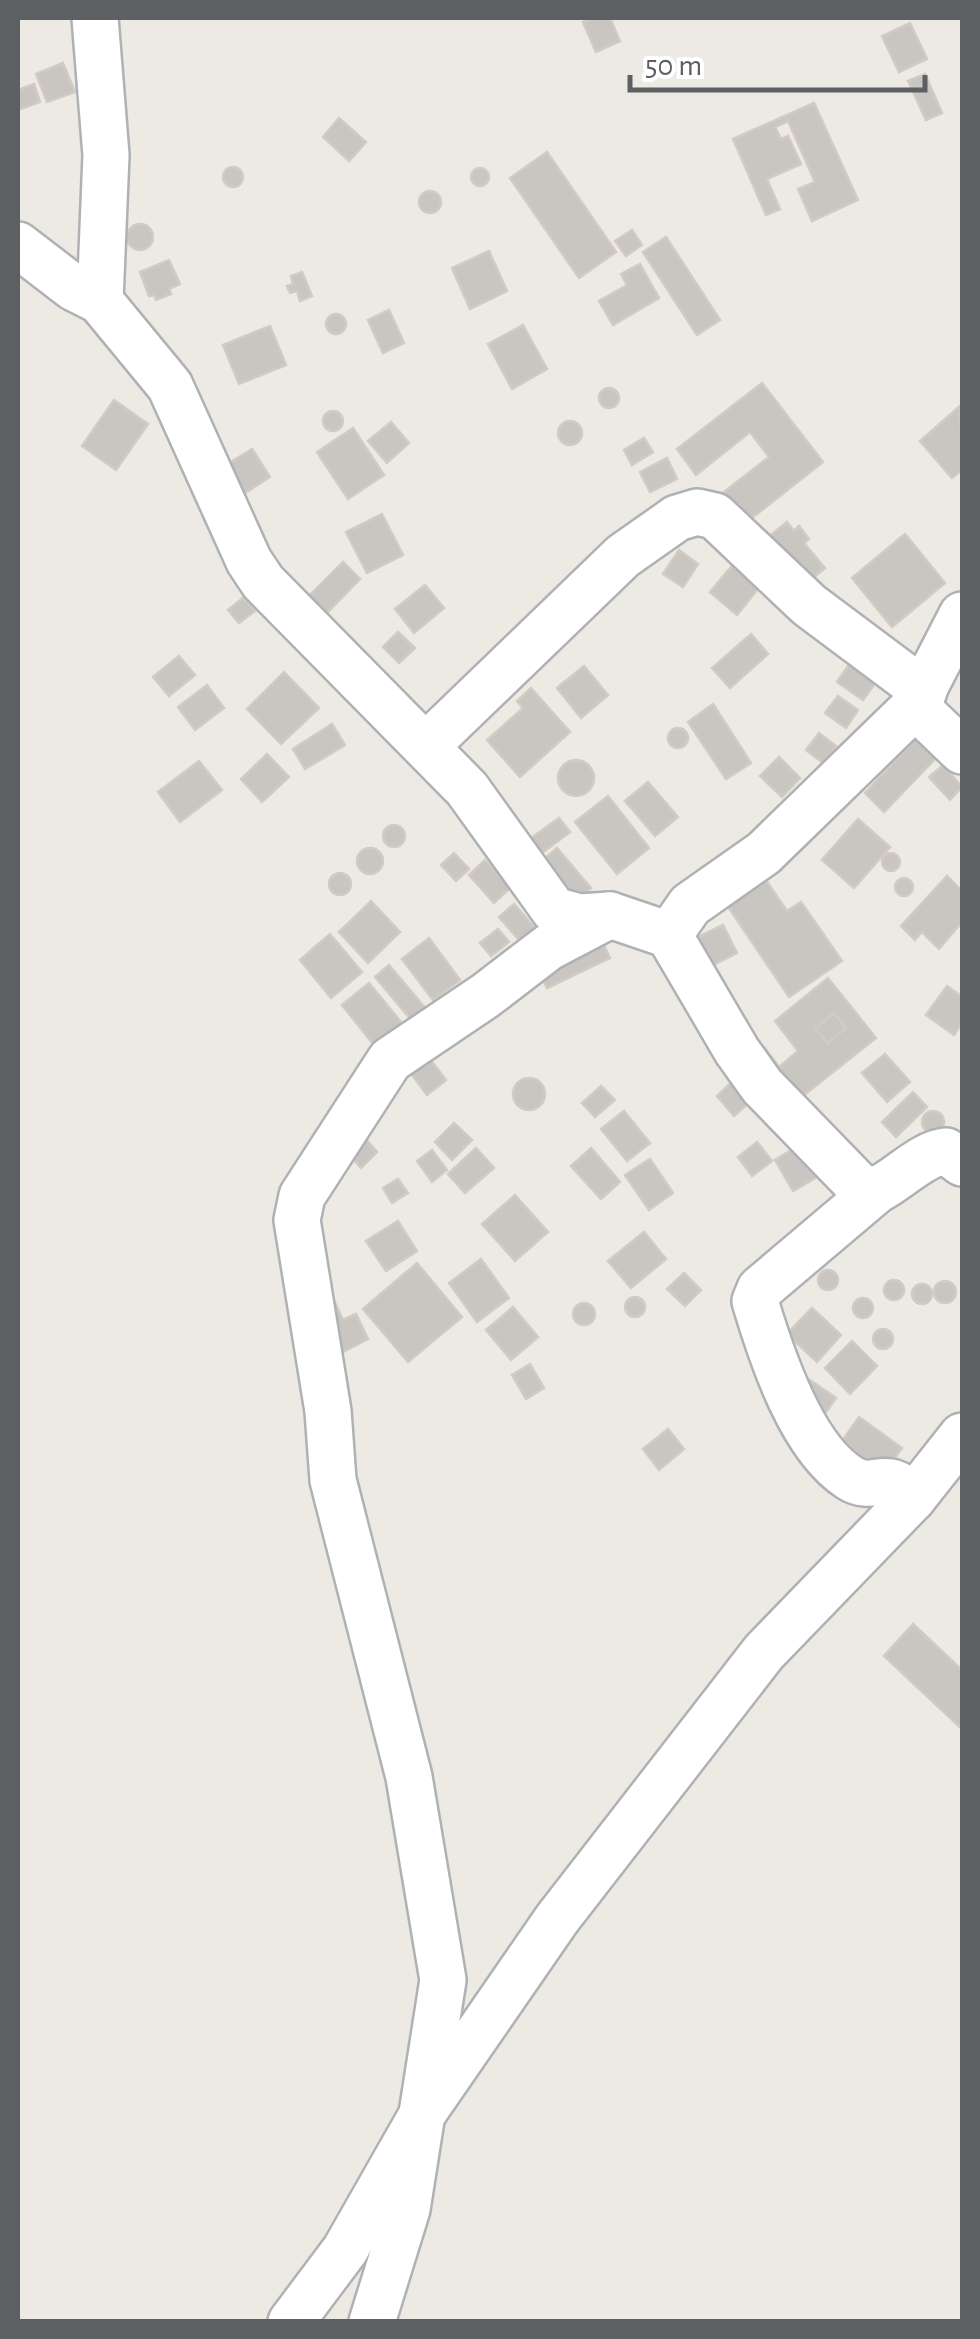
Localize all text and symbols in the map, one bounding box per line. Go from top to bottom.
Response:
scale bar [630,30,925,92]
text: 50 m [645,51,702,81]

